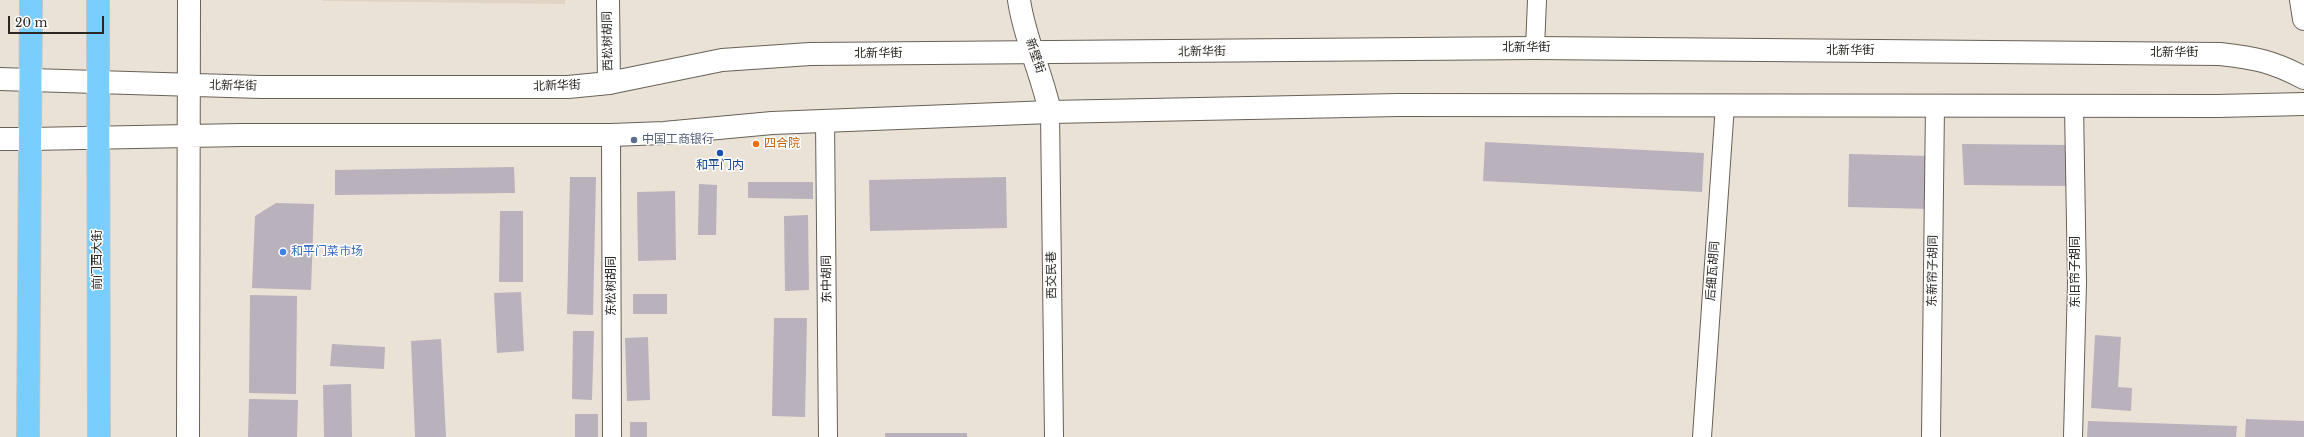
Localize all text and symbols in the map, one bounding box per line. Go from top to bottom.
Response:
scale bar [10,8,106,34]
street label: 西松树胡同 [600,11,616,71]
text: 20 m [15,15,47,30]
street label: 新壁街 [1022,37,1048,75]
street label: 北新华街 [1502,41,1550,55]
street label: 北新华街 [1178,44,1226,60]
street label: 北新华街 [1826,44,1874,58]
street label: 北新华街 [2150,46,2198,60]
street label: 北新华街 [854,47,902,61]
street label: 北新华街 [209,78,257,94]
street label: 北新华街 [533,78,581,94]
place label: 中国工商银行 [642,133,714,147]
marker: 中国工商银行 [629,135,639,145]
place label: 四合院 [764,137,800,151]
marker: 四合院 [751,139,761,149]
marker: 和平门内 [715,148,725,158]
place label: 和平门内 [696,159,744,173]
street label: 前门西大街 [91,230,105,290]
street label: 东新帘子胡同 [1925,235,1941,307]
street label: 东旧帘子胡同 [2069,236,2083,308]
street label: 后细瓦胡同 [1704,241,1722,301]
place label: 和平门菜市场 [291,245,363,259]
marker: 和平门菜市场 [278,247,288,257]
street label: 西交民巷 [1044,251,1060,299]
street label: 东中胡同 [819,255,835,303]
street label: 东松树胡同 [605,256,619,316]

